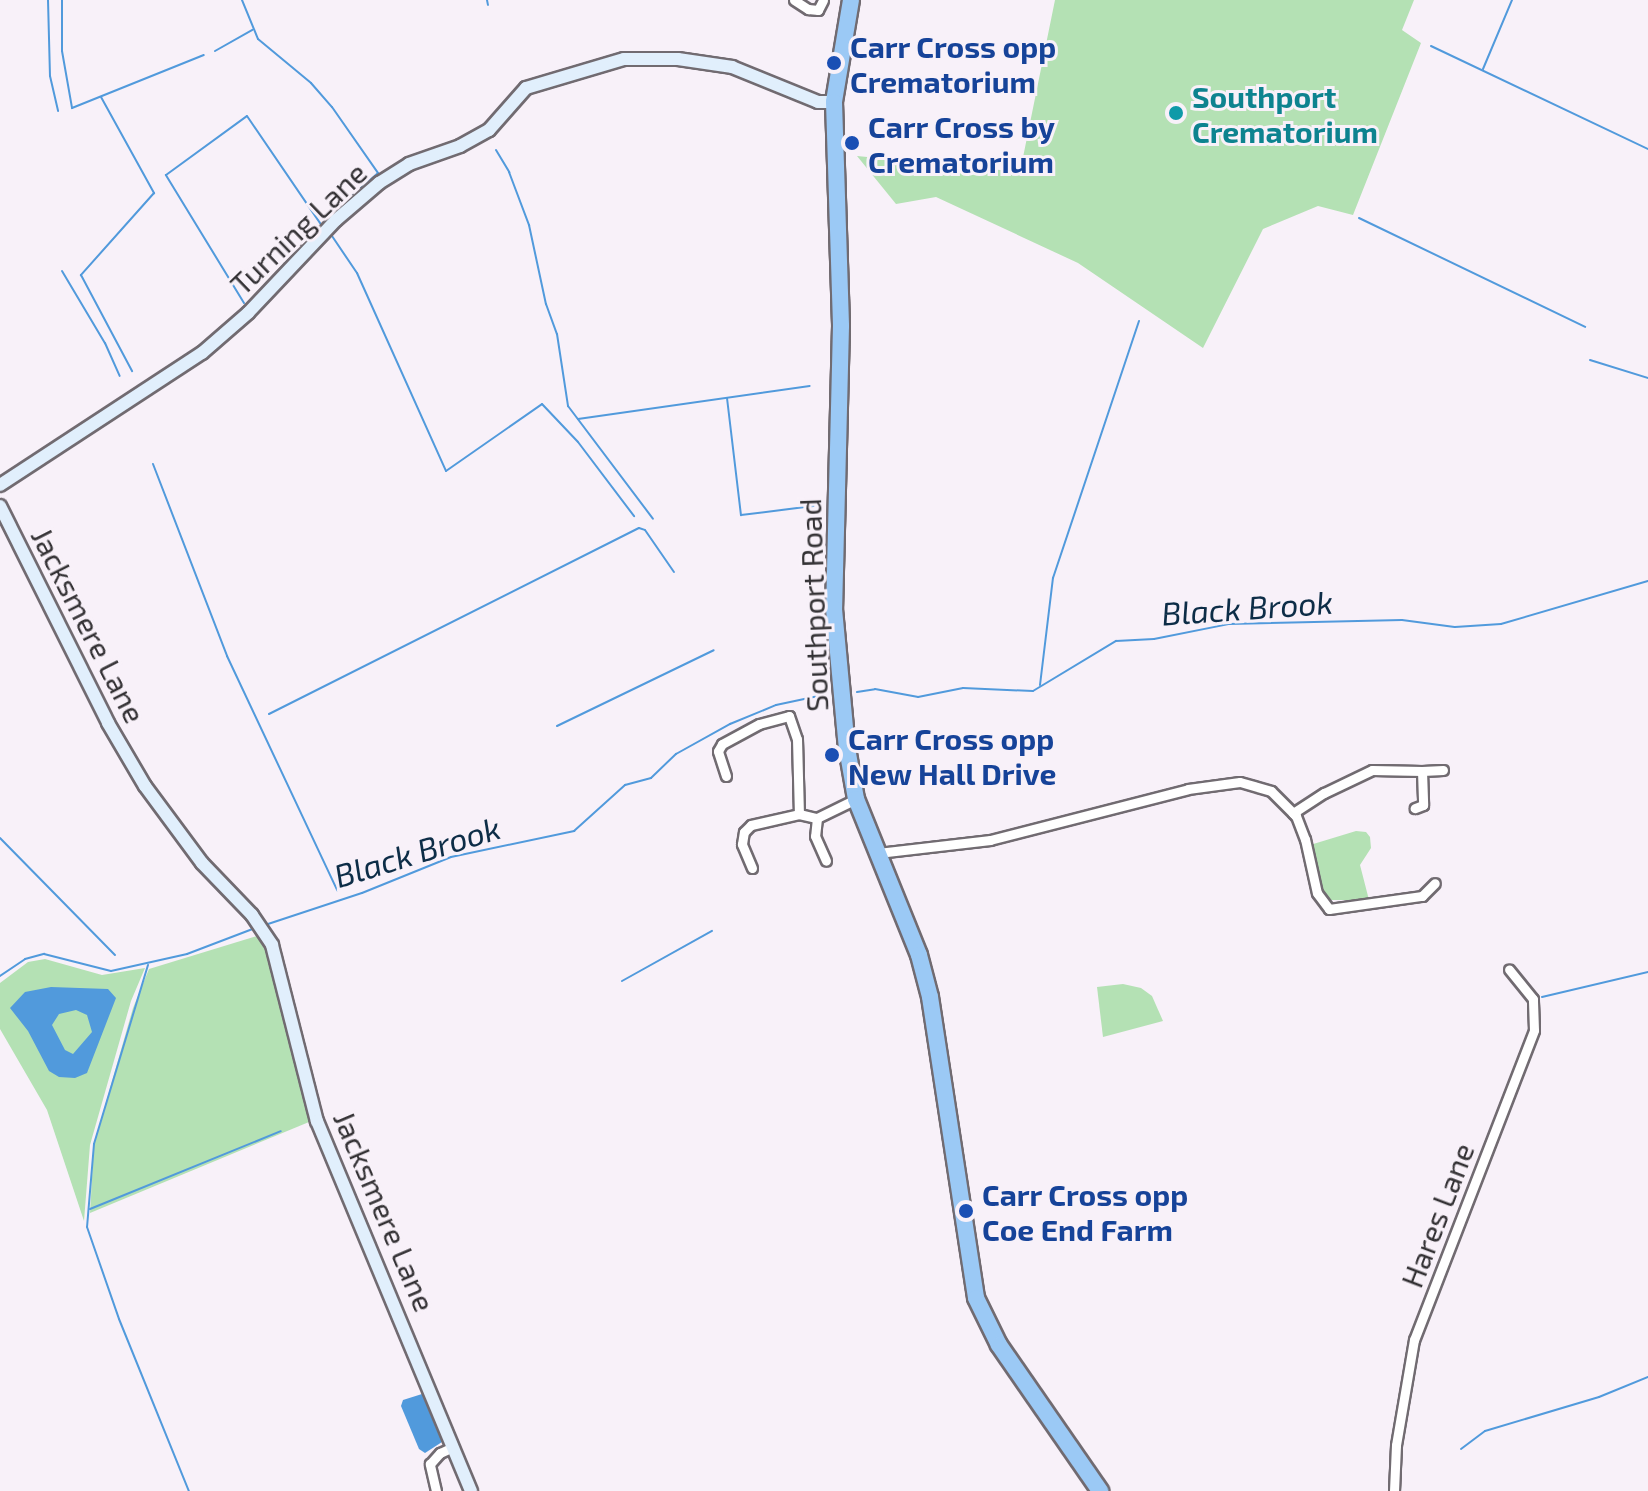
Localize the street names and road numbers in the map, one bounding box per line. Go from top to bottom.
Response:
street label: Turning Lane [223,154,373,302]
street label: Southport Road [791,498,835,712]
street label: Jacksmere Lane [24,521,154,729]
street label: Jacksmere Lane [327,1105,443,1317]
street label: Hares Lane [1393,1138,1481,1292]

